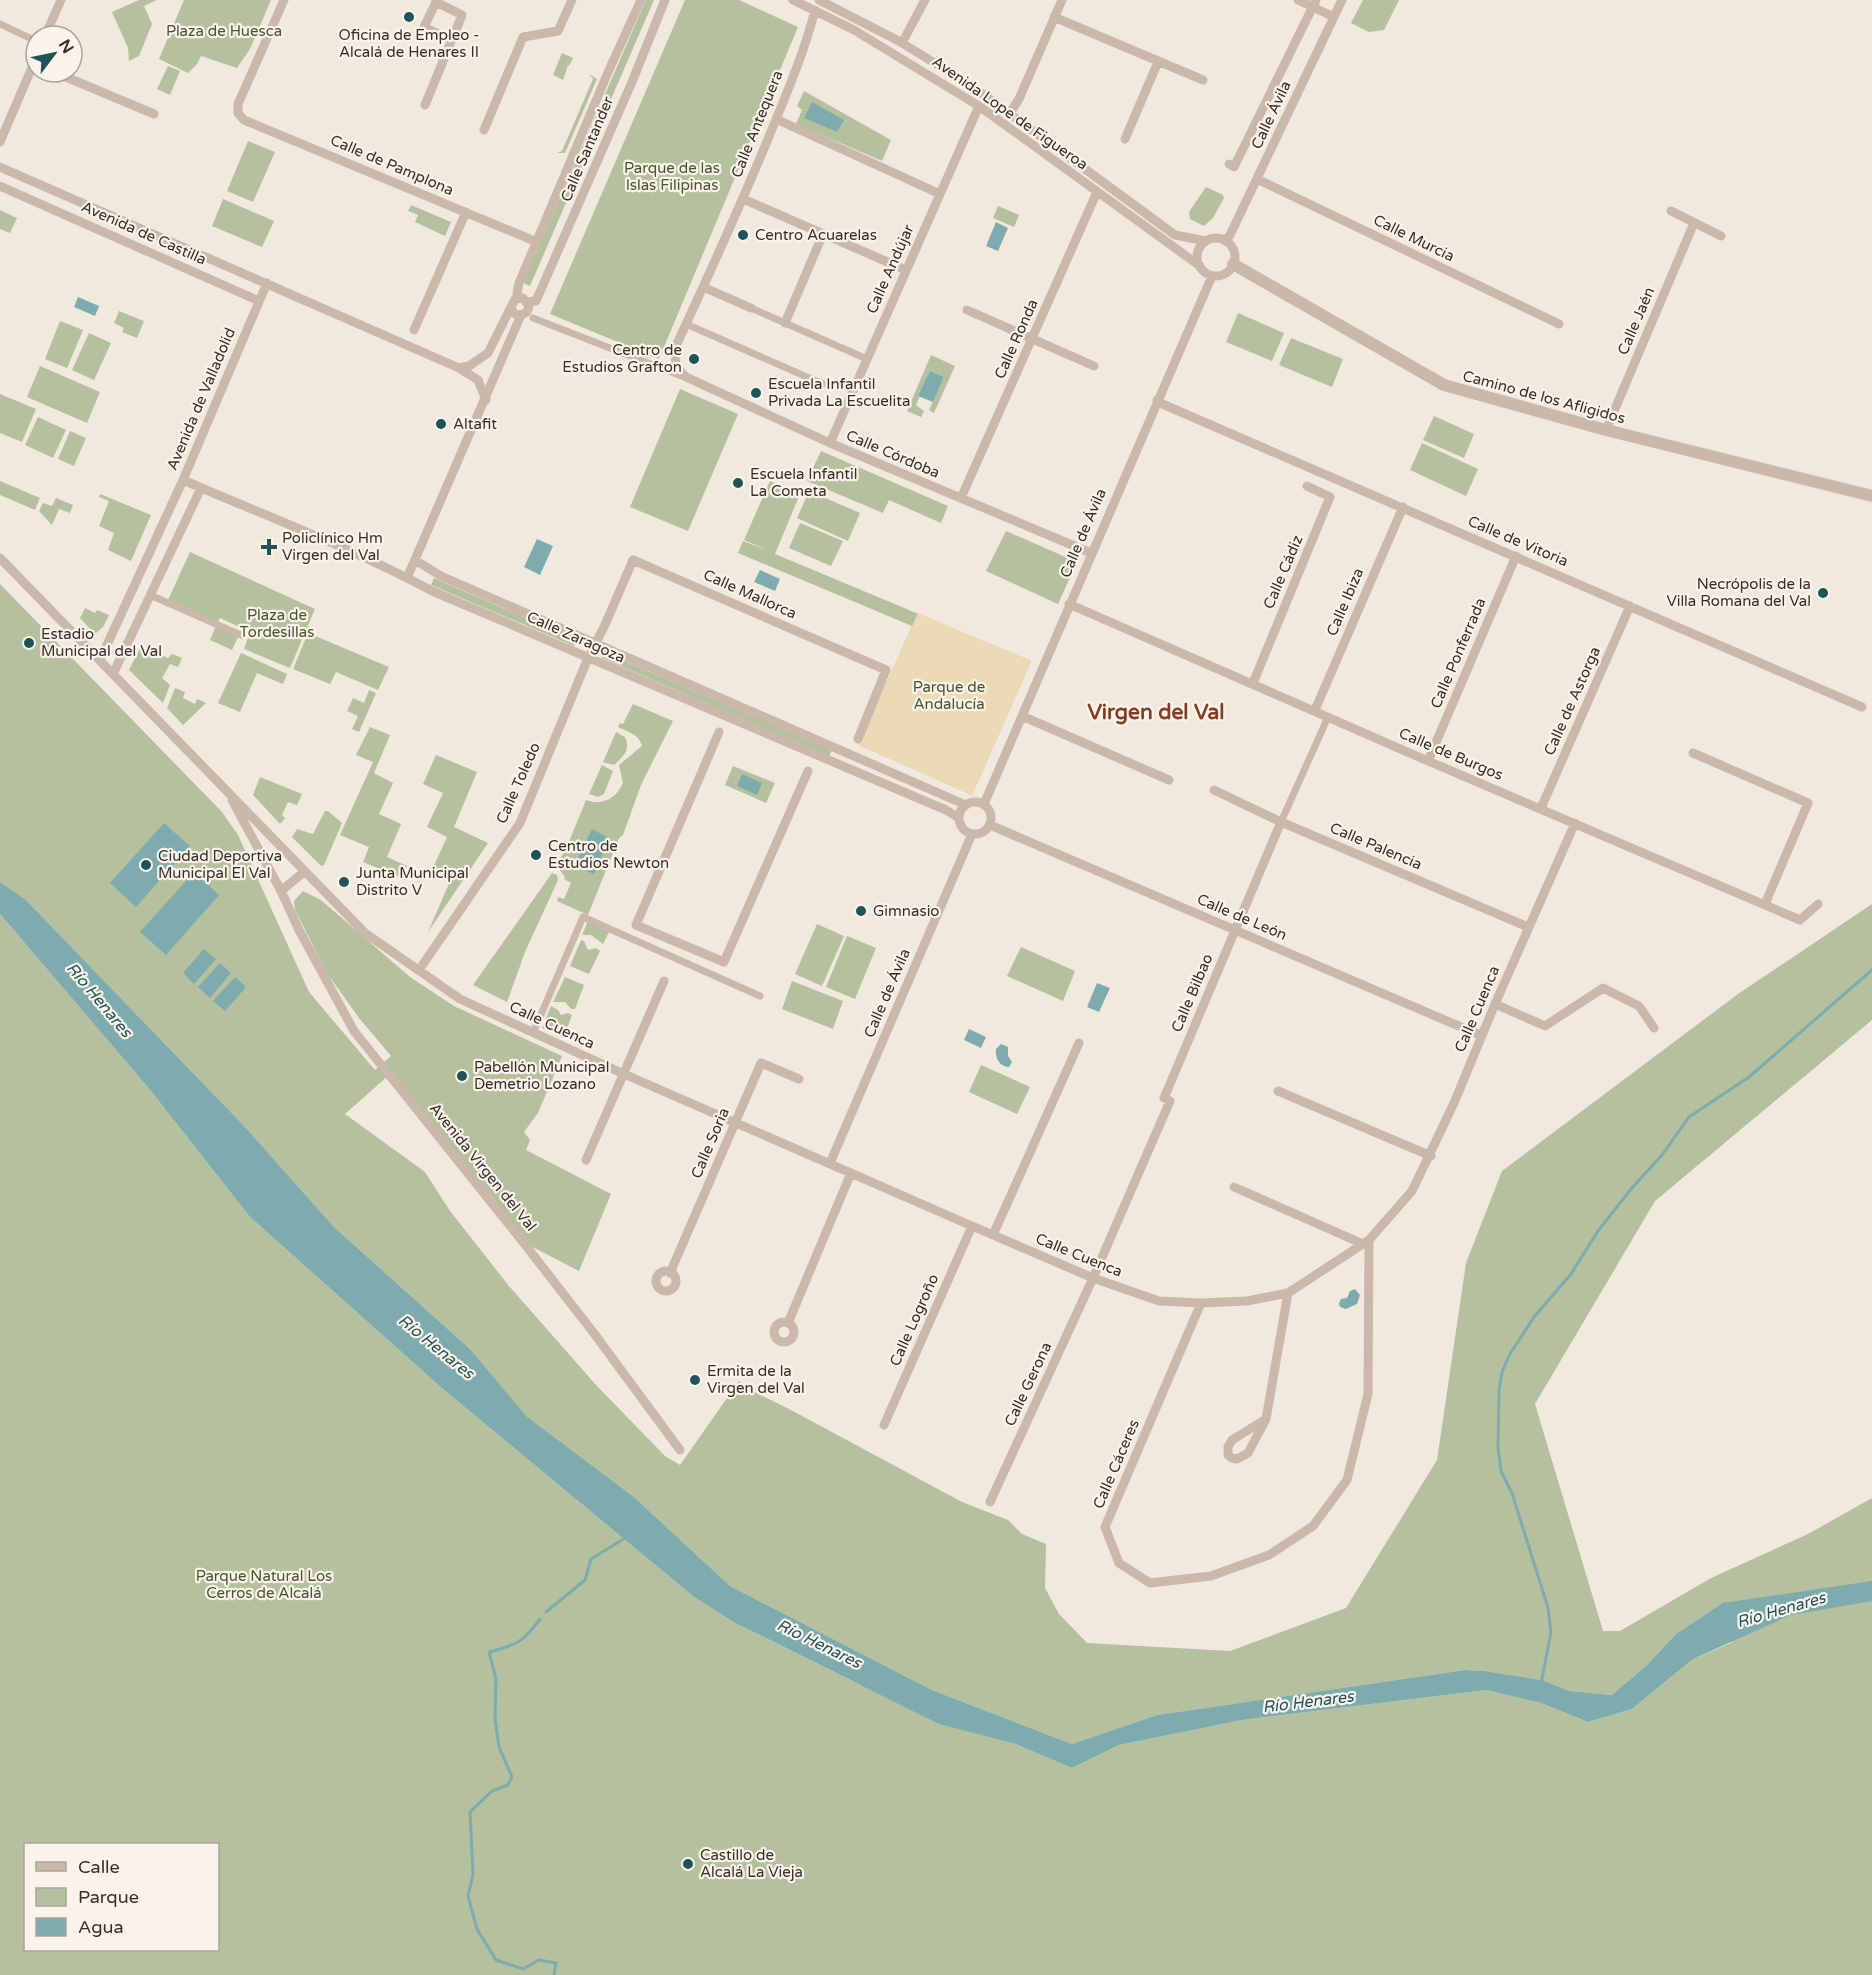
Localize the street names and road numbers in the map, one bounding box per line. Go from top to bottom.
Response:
street label: Avenida Lope de Figueroa [929,52,1091,174]
street label: Calle Antequera [727,68,787,180]
street label: Calle Ávila [1247,78,1295,152]
street label: Calle Santander [557,94,617,204]
street label: Calle de Pamplona [328,131,456,199]
street label: Avenida de Castilla [79,197,209,269]
street label: Calle Murcia [1371,211,1457,265]
street label: Calle Andújar [862,221,918,316]
street label: Calle Jaén [1614,284,1658,358]
street label: Calle Ronda [990,296,1042,382]
street label: Avenida de Valladolid [163,325,239,473]
street label: Camino de los Afligidos [1461,367,1627,427]
street label: Calle Córdoba [843,426,943,482]
street label: Calle de Ávila [1056,486,1110,580]
street label: Calle de Vitoria [1465,512,1571,570]
street label: Calle Cádiz [1259,532,1307,612]
street label: Calle Mallorca [701,565,799,623]
street label: Calle Ibiza [1323,565,1367,639]
street label: Calle Ponferrada [1427,595,1489,711]
street label: Calle Zaragoza [524,607,628,667]
street label: Calle de Astorga [1540,644,1604,758]
street label: Calle de Burgos [1396,724,1506,784]
street label: Calle Toledo [492,740,544,826]
street label: Calle Palencia [1327,818,1425,874]
street label: Calle de León [1194,890,1290,944]
street label: Calle de Ávila [860,946,914,1040]
street label: Calle Bilbao [1167,951,1217,1035]
street label: Calle Cuenca [1451,963,1503,1055]
street label: Calle Cuenca [506,997,598,1053]
street label: Avenida Virgen del Val [426,1099,540,1235]
street label: Calle Soria [687,1105,733,1181]
street label: Calle Cuenca [1033,1229,1125,1281]
street label: Calle Logroño [886,1271,942,1369]
street label: Calle Gerona [1001,1339,1055,1429]
street label: Calle Cáceres [1089,1417,1143,1511]

